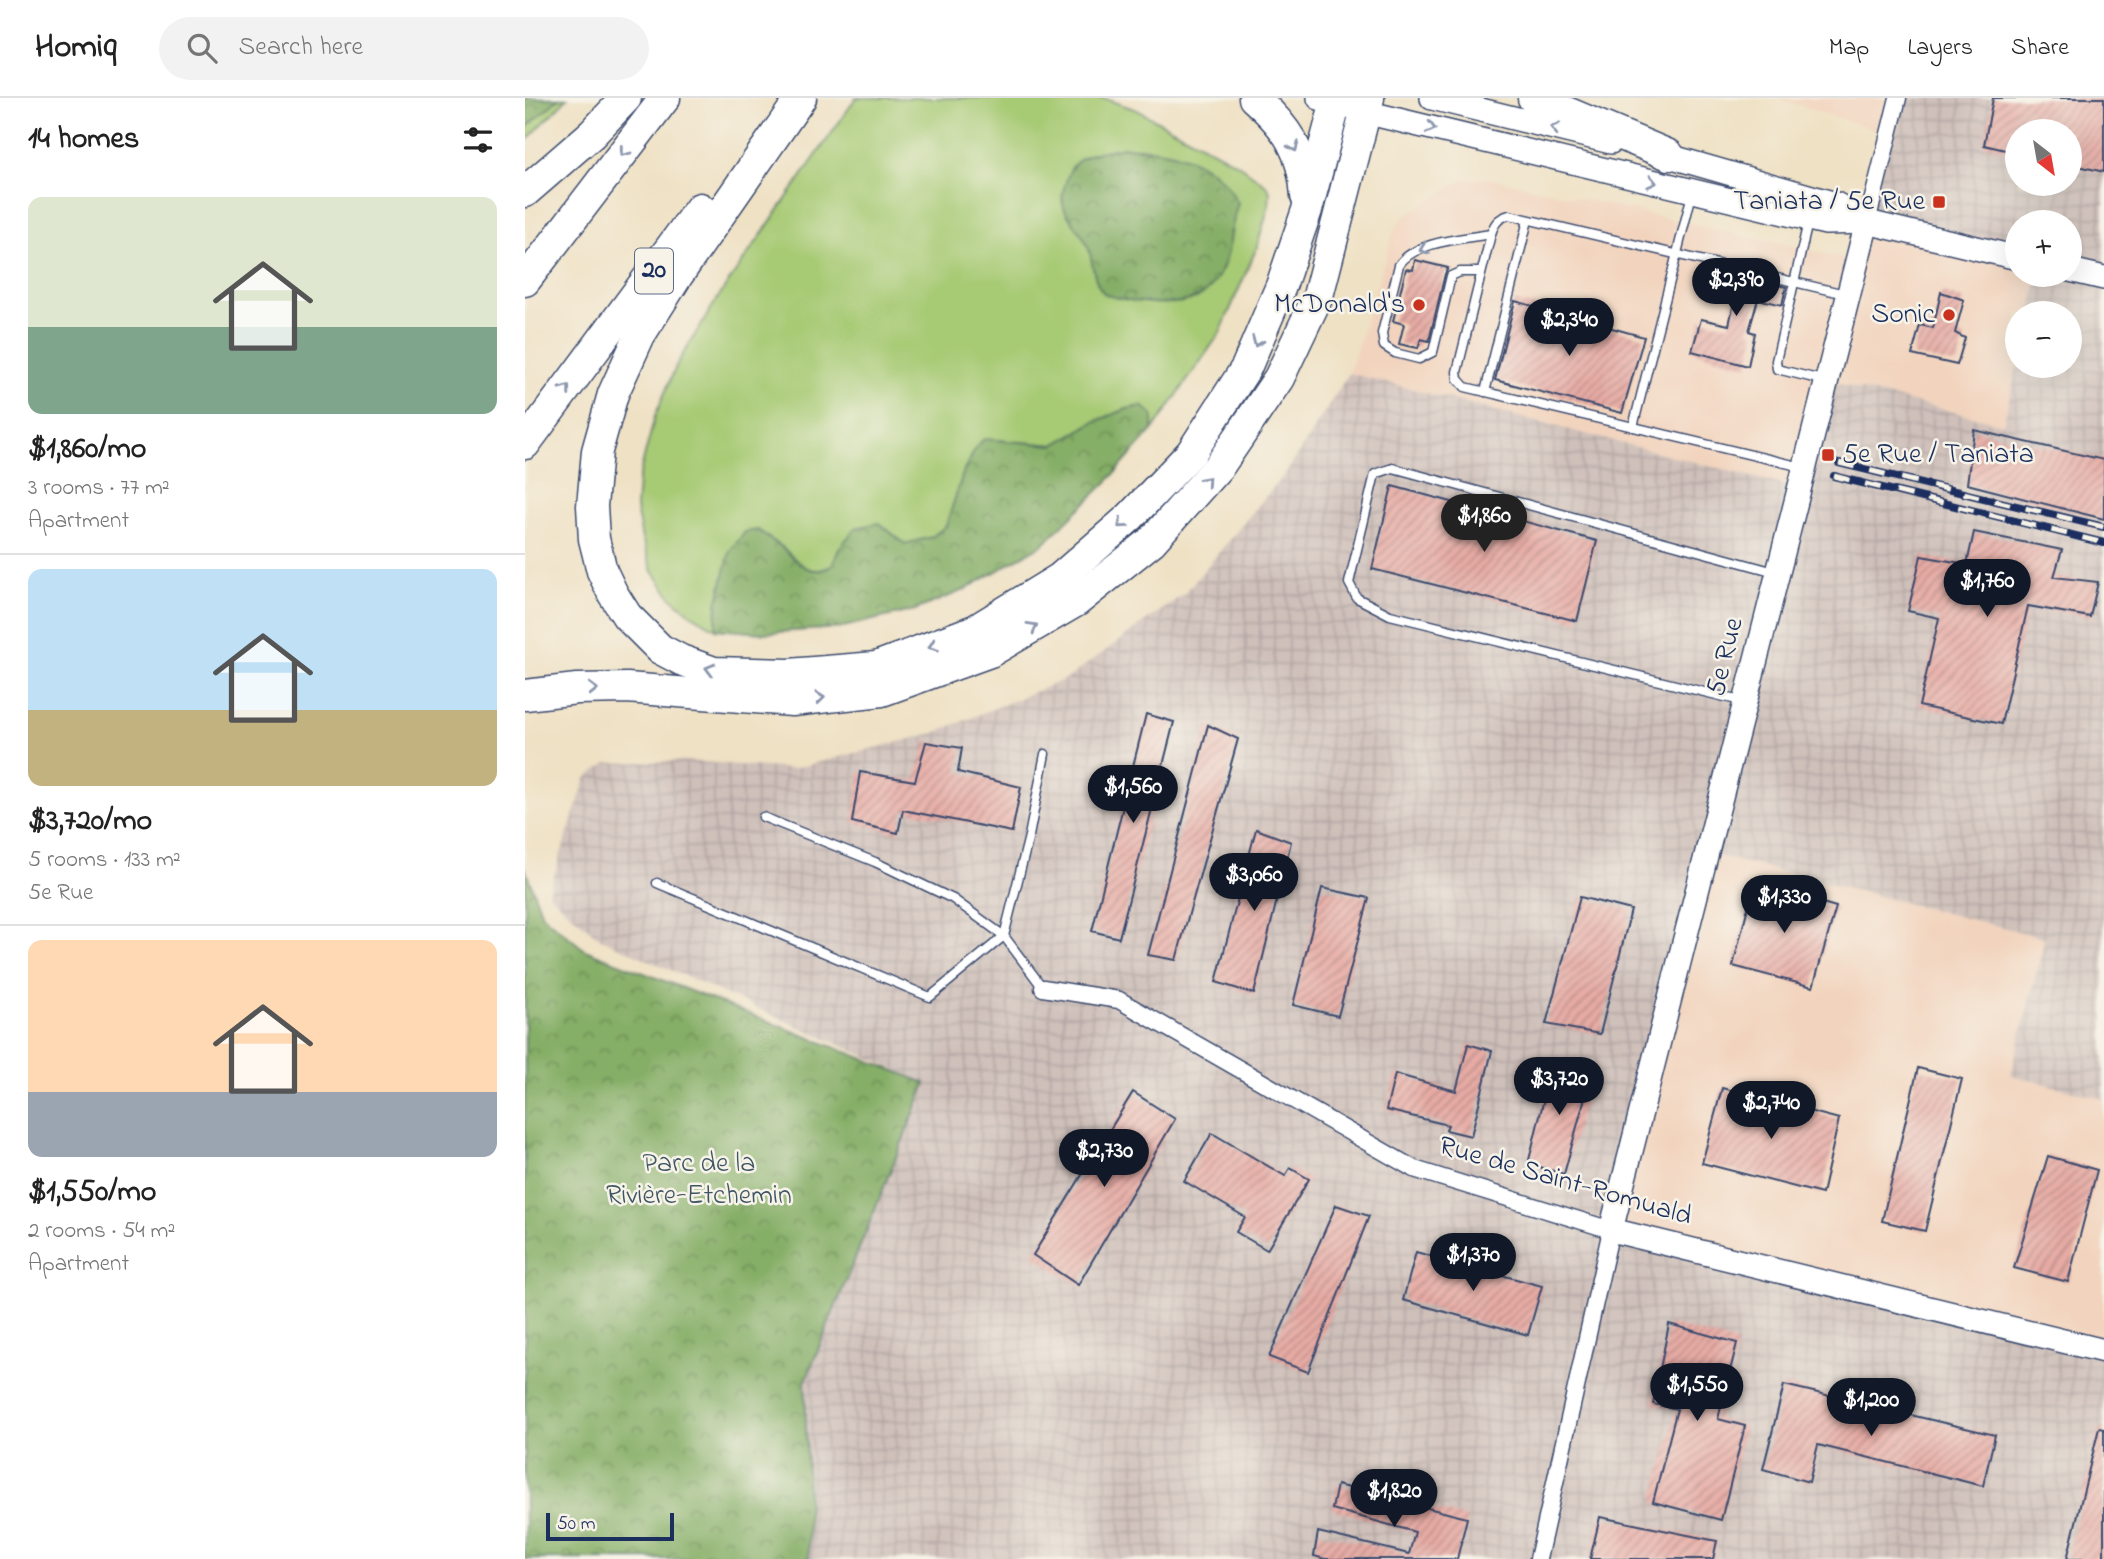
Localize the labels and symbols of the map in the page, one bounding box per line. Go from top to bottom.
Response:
north arrow [2005,119,2083,196]
one-way arrow [1425,120,1437,134]
one-way arrow [1549,122,1561,136]
one-way arrow [1286,140,1300,152]
one-way arrow [619,144,632,157]
one-way arrow [1646,174,1658,188]
place label: Taniata / 5e Rue [1733,182,1925,223]
marker: Taniata / 5e Rue [1931,194,1947,210]
one-way arrow [1419,240,1431,254]
road number: 20 [635,248,673,294]
pin: $2,390 [1679,258,1793,318]
place label: McDonald's [1274,285,1405,326]
place label: Sonic [1871,295,1936,336]
marker: McDonald's [1411,297,1427,313]
pin: $2,340 [1512,299,1626,358]
marker: Sonic [1941,307,1957,323]
one-way arrow [1251,335,1265,348]
one-way arrow [557,384,570,397]
place label: 5e Rue / Taniata [1842,435,2034,476]
marker: 5e Rue / Taniata [1820,447,1836,463]
one-way arrow [1197,476,1210,489]
pin: $1,860 [1427,494,1541,554]
one-way arrow [1118,516,1131,528]
pin: $1,760 [1930,560,2044,619]
street label: 5e Rue [1696,613,1756,701]
one-way arrow [1026,622,1039,635]
one-way arrow [927,637,939,651]
one-way arrow [704,663,716,677]
one-way arrow [588,681,599,696]
one-way arrow [814,691,825,706]
pin: $1,560 [1076,766,1190,825]
pin: $3,060 [1197,854,1311,913]
pin: $1,330 [1727,876,1841,935]
pin: $3,720 [1502,1058,1616,1117]
pin: $2,740 [1714,1082,1828,1141]
street label: Rue de Saint-Romuald [1434,1126,1697,1238]
pin: $2,730 [1047,1130,1161,1189]
park label: Parc de la Rivière-Etchemin [606,1144,792,1217]
pin: $1,370 [1416,1234,1530,1293]
pin: $1,550 [1640,1364,1754,1423]
pin: $1,200 [1814,1378,1928,1438]
pin: $1,820 [1337,1470,1451,1529]
scale bar [546,1510,674,1542]

